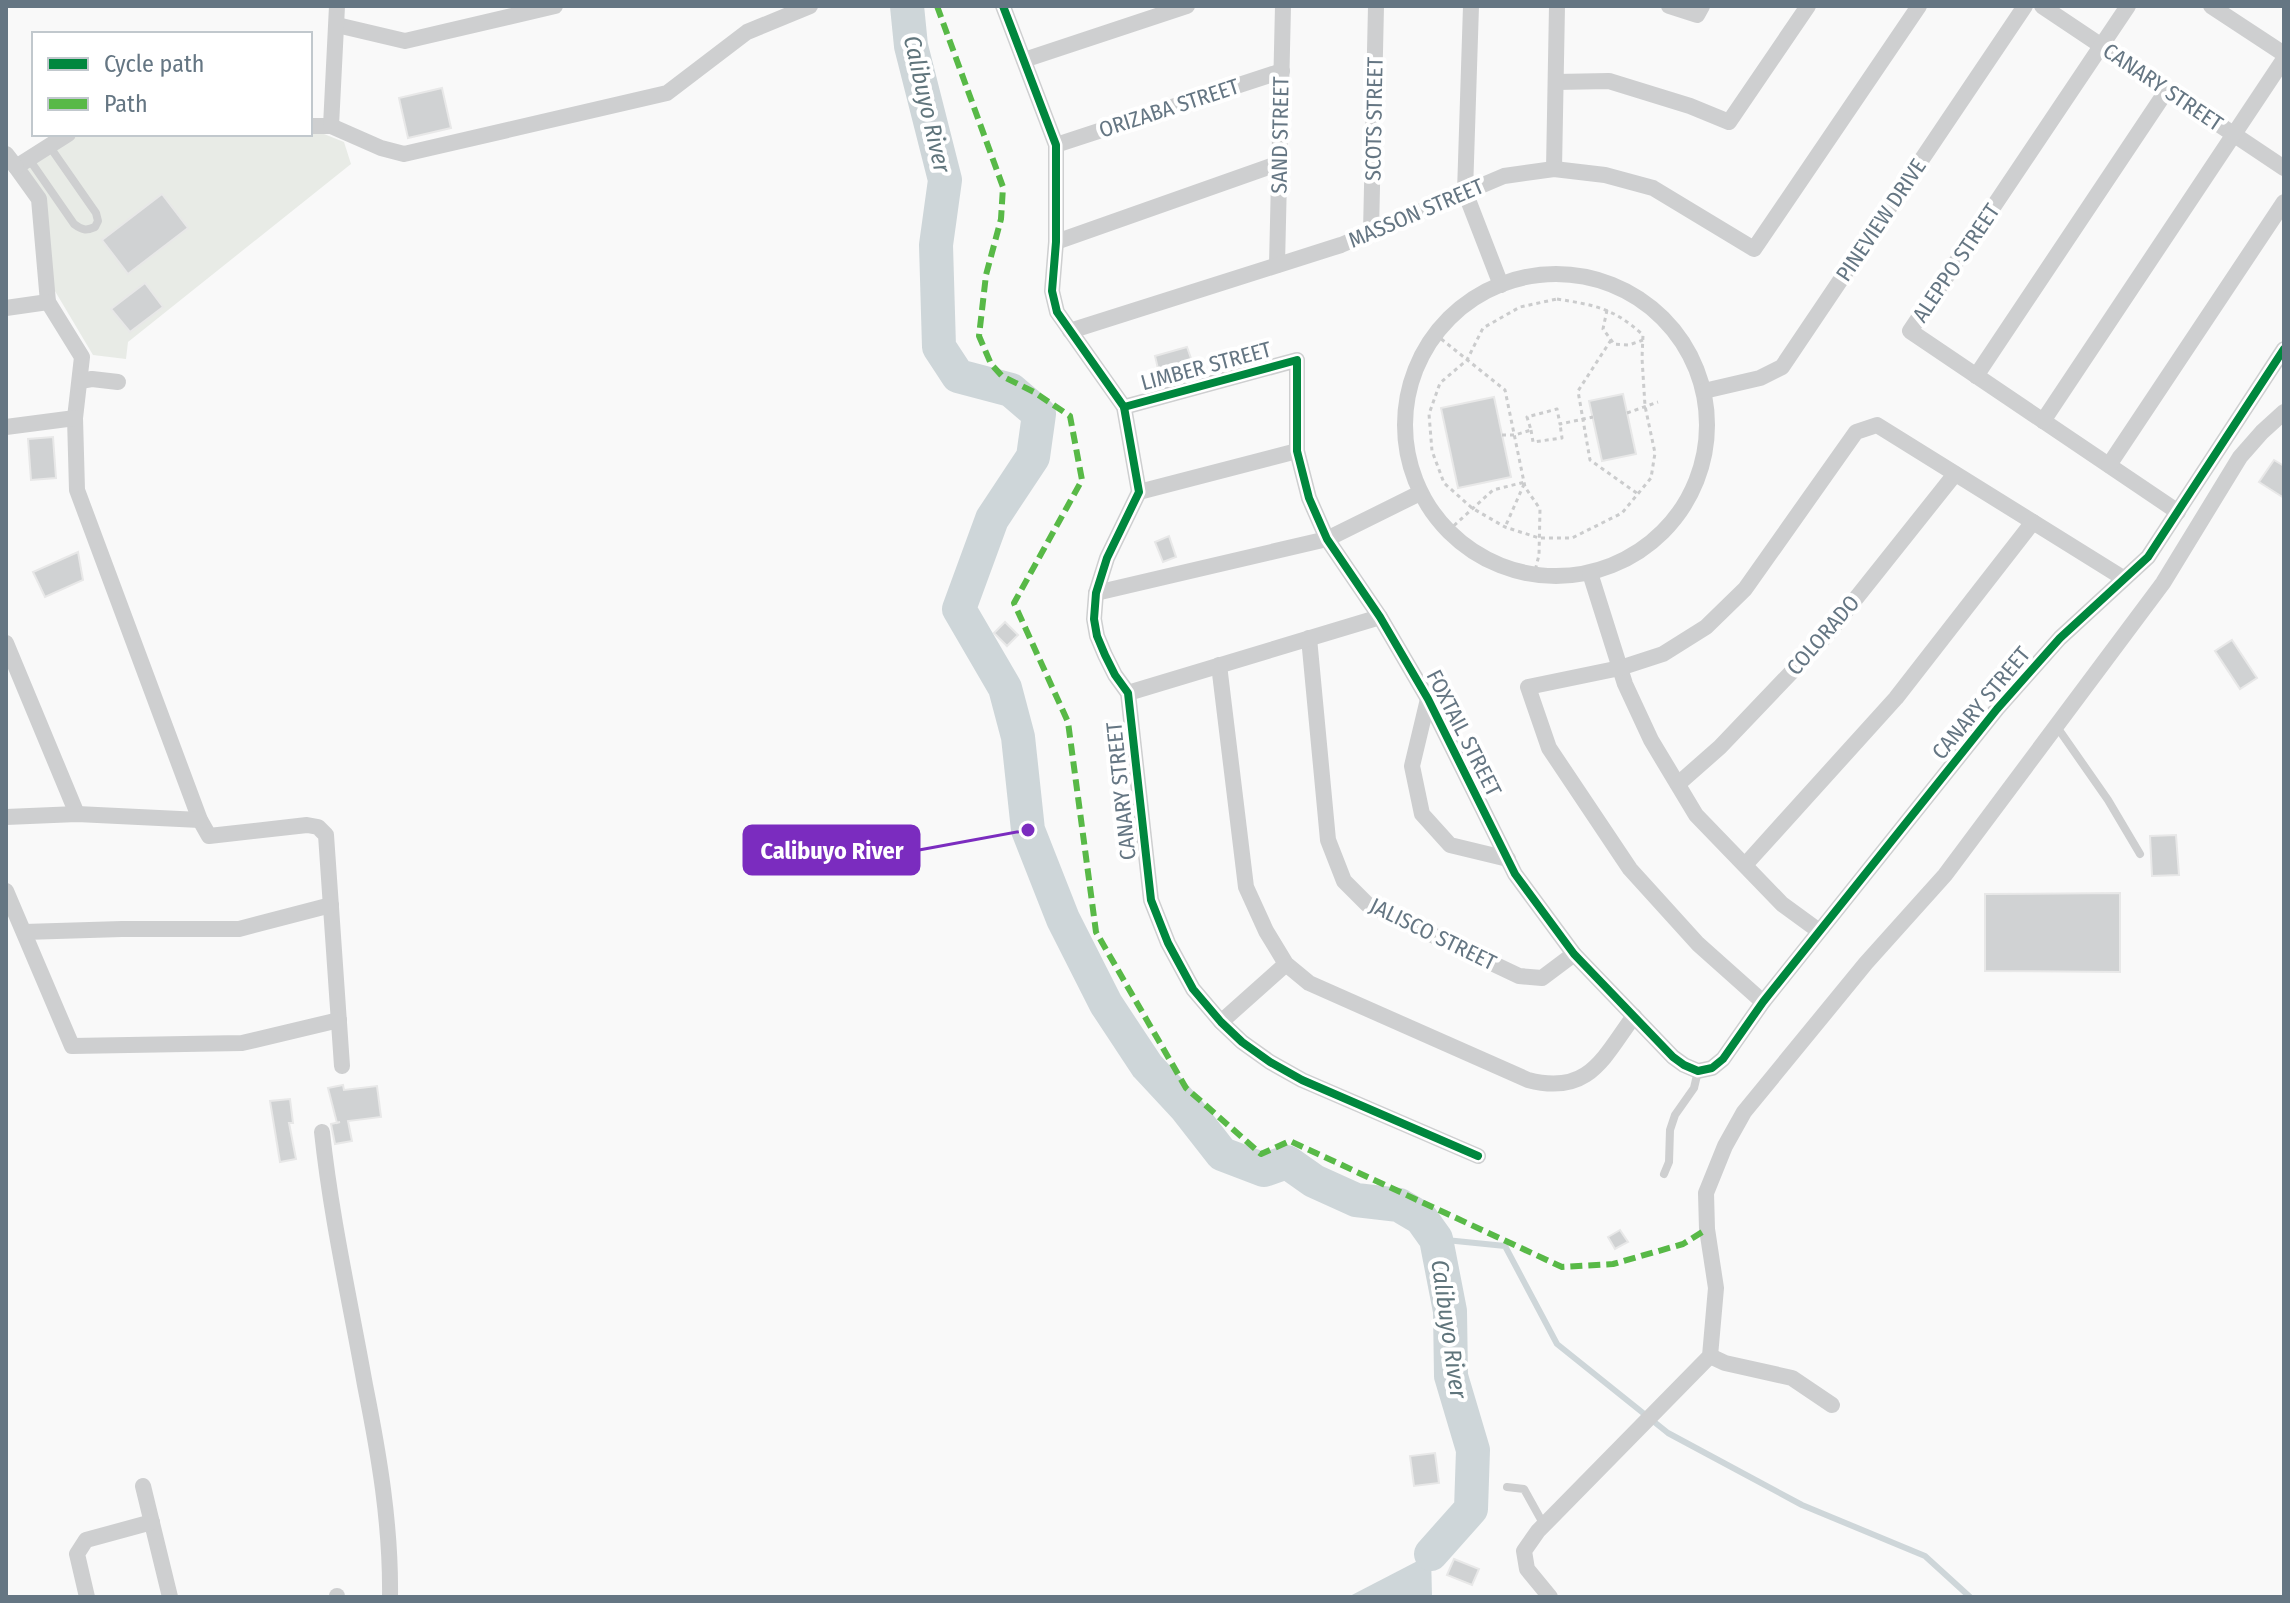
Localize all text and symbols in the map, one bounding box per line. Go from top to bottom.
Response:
legend [32,32,312,136]
water label: Calibuyo River [898,33,956,176]
street label: CANARY STREET [2098,37,2229,137]
text: Cycle path [104,50,204,78]
street label: SCOTS STREET [1359,56,1389,181]
street label: ORIZABA STREET [1096,72,1243,143]
street label: SAND STREET [1265,75,1295,194]
text: Path [104,90,148,118]
street label: PINEVIEW DRIVE [1830,154,1932,286]
street label: MASSON STREET [1344,172,1489,254]
street label: ALEPPO STREET [1906,198,2006,327]
street label: LIMBER STREET [1138,335,1275,396]
street label: COLORADO [1781,589,1865,681]
street label: CANARY STREET [1926,641,2036,765]
street label: FOXTAIL STREET [1421,665,1508,801]
street label: CANARY STREET [1100,720,1142,861]
callout: Calibuyo River [744,826,919,874]
text: Calibuyo River [760,837,904,865]
street label: JALISCO STREET [1365,892,1501,977]
water label: Calibuyo River [1425,1258,1473,1401]

